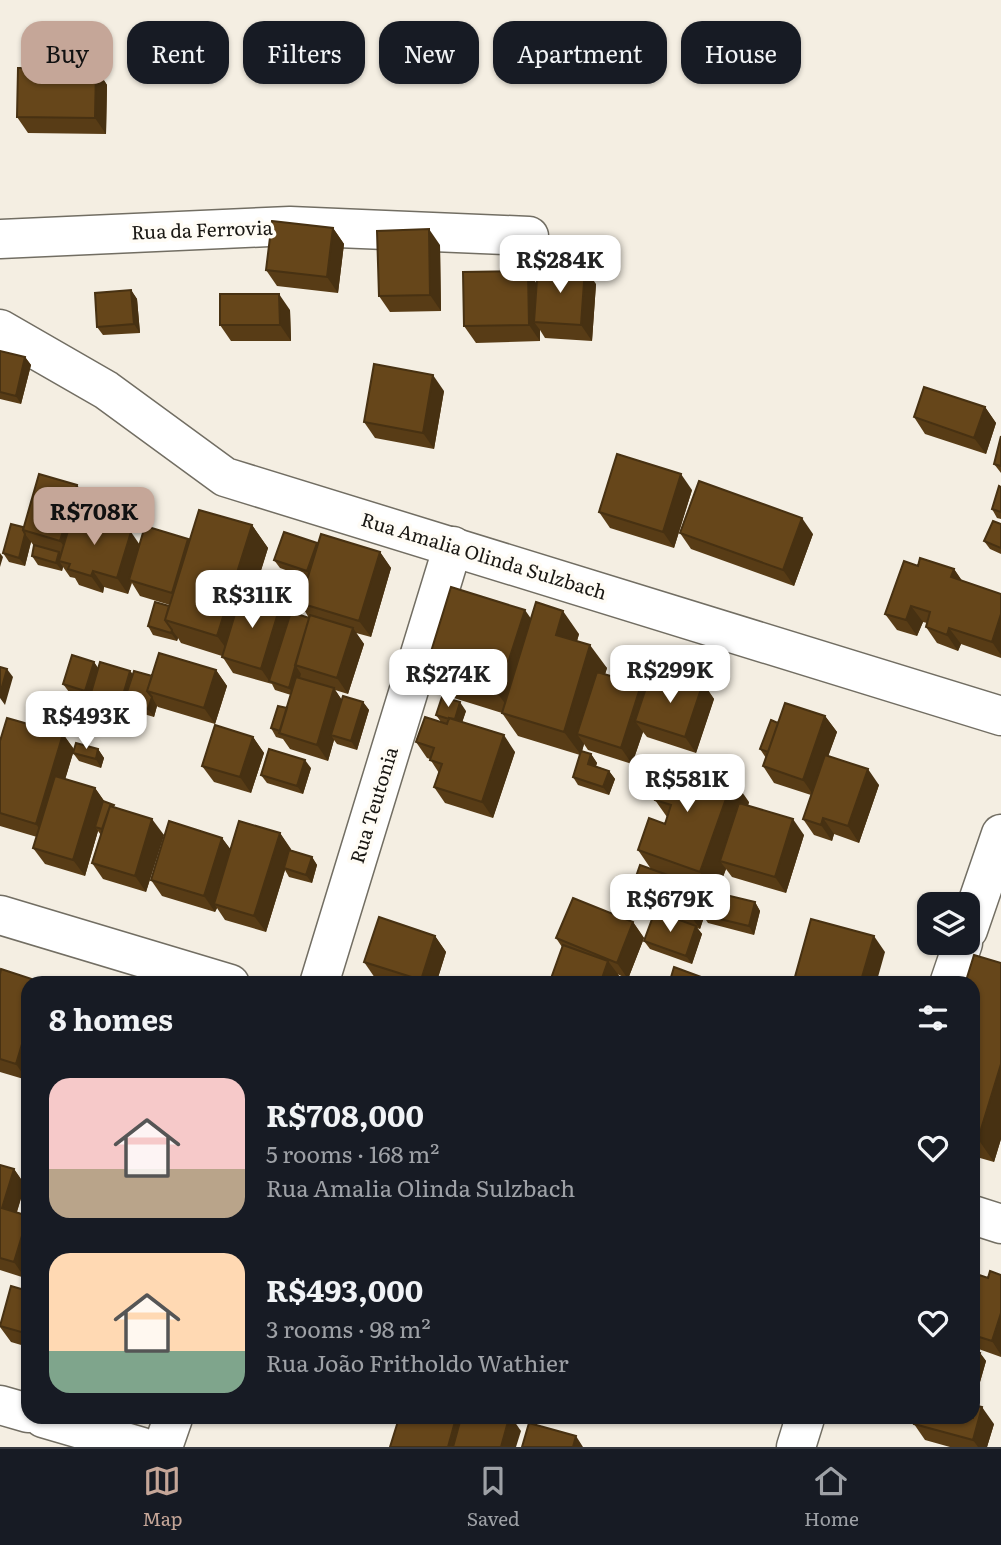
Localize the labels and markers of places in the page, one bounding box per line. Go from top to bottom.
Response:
pin: R$284K [503,236,617,295]
pin: R$708K [37,488,151,547]
pin: R$311K [195,570,309,630]
pin: R$299K [613,646,727,705]
pin: R$274K [391,650,505,709]
pin: R$493K [29,692,143,751]
pin: R$581K [630,754,744,814]
pin: R$679K [613,874,727,934]

